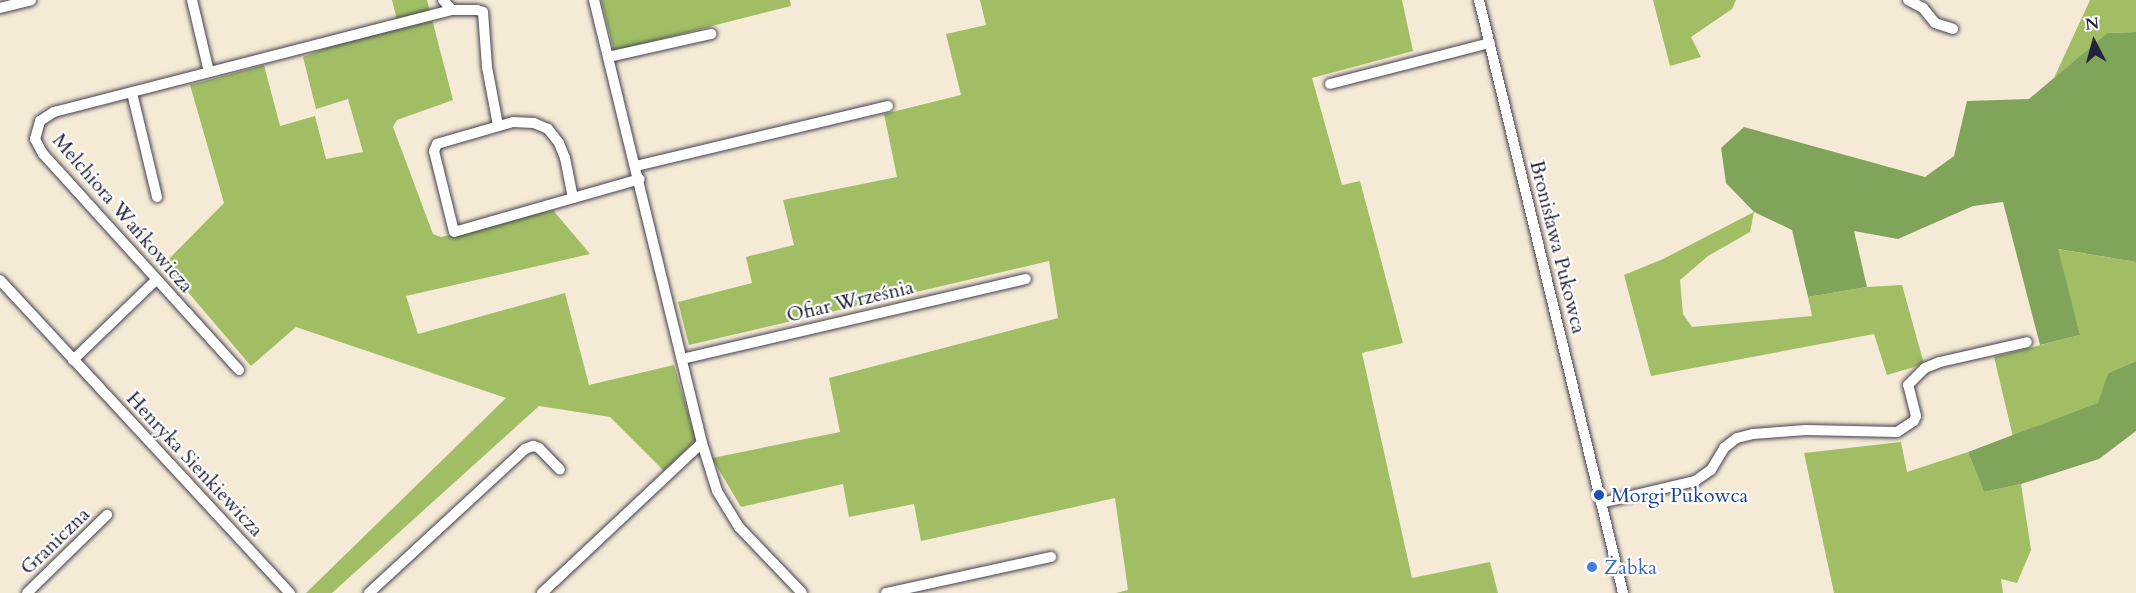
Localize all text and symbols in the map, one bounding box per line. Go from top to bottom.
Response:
north arrow [2064,12,2124,72]
text: N [2084,12,2100,36]
street label: Melchiora Wańkowicza [47,129,199,297]
street label: Bronisława Pukowca [1525,158,1591,336]
street label: Ofiar Września [784,275,916,327]
street label: Henryka Sienkiewicza [122,386,268,542]
place label: Morgi Pukowca [1611,483,1748,507]
marker: Morgi Pukowca [1592,488,1606,502]
street label: Graniczna [15,502,95,580]
place label: Żabka [1604,555,1657,579]
marker: Żabka [1585,560,1599,574]

